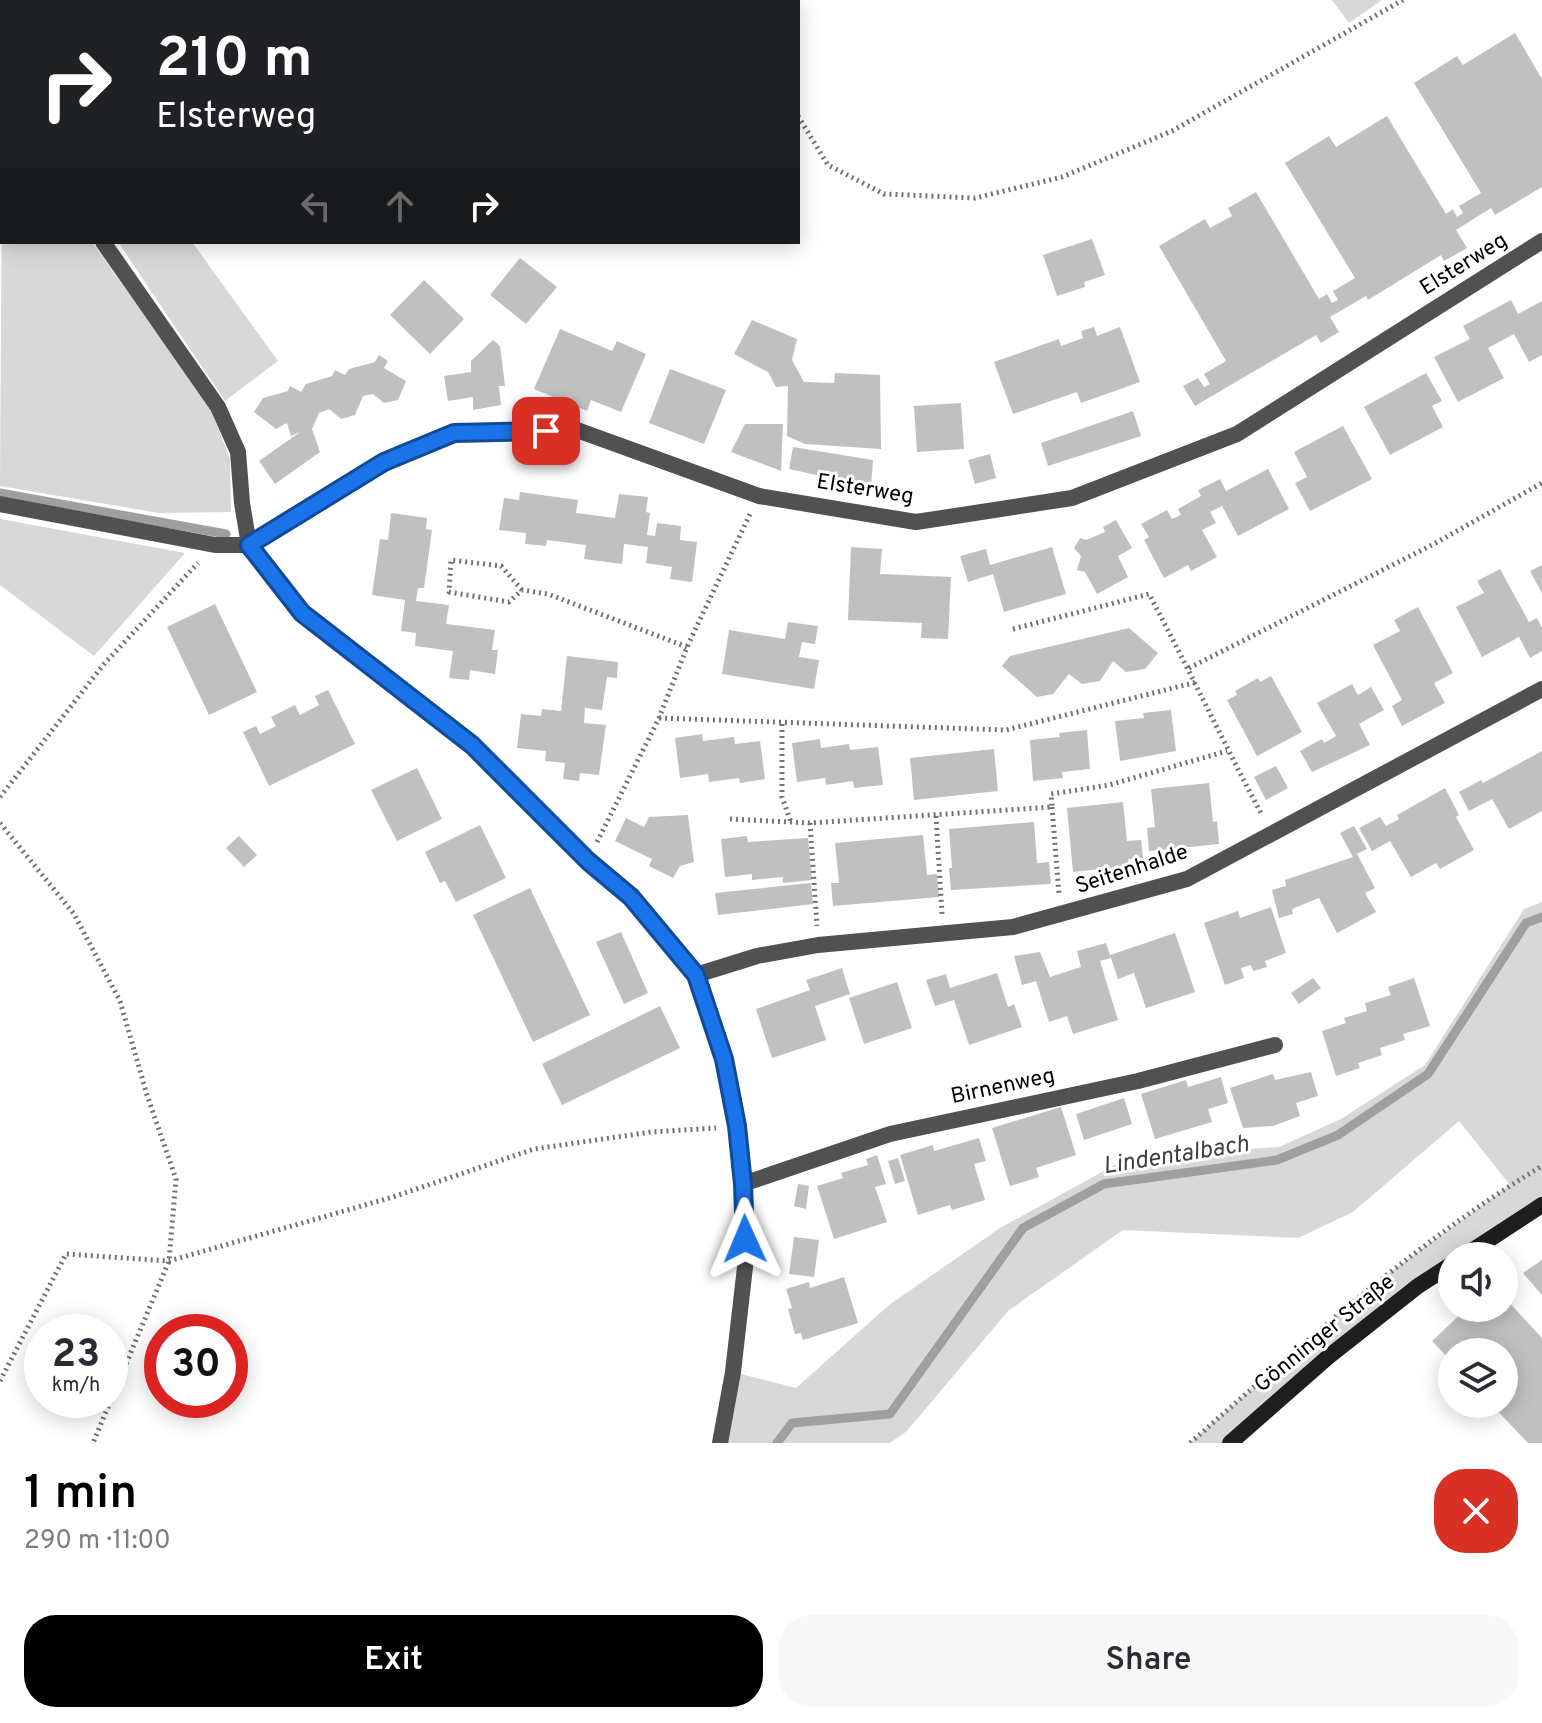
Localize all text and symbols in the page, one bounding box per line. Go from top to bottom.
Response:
text: 210 m [156,26,313,96]
icon: right [24,32,128,136]
text: Elsterweg [156,95,316,141]
icon: left [294,184,338,228]
icon: ahead [378,184,422,228]
icon: right [462,184,506,228]
street label: Elsterweg [1415,228,1513,302]
pin [512,397,580,465]
icon: arrive [524,409,568,453]
street label: Elsterweg [815,469,915,511]
street label: Seitenhalde [1072,839,1192,901]
street label: Birnenweg [949,1063,1057,1111]
water label: Lindentalbach [1101,1130,1251,1182]
position arrow [703,1197,787,1281]
map controls [1438,1242,1518,1418]
button: sound [1438,1242,1518,1322]
street label: Gönninger Straße [1249,1269,1401,1399]
speed limit sign: 30 [144,1314,248,1418]
text: 23 [52,1331,100,1381]
button: layers [1438,1338,1518,1418]
text: km/h [52,1373,100,1399]
text: 1 min [24,1465,137,1525]
button: close [1434,1469,1518,1553]
text: 290 m · 11:00 [24,1525,171,1558]
button: Exit [24,1615,763,1707]
button: Share [779,1615,1518,1707]

